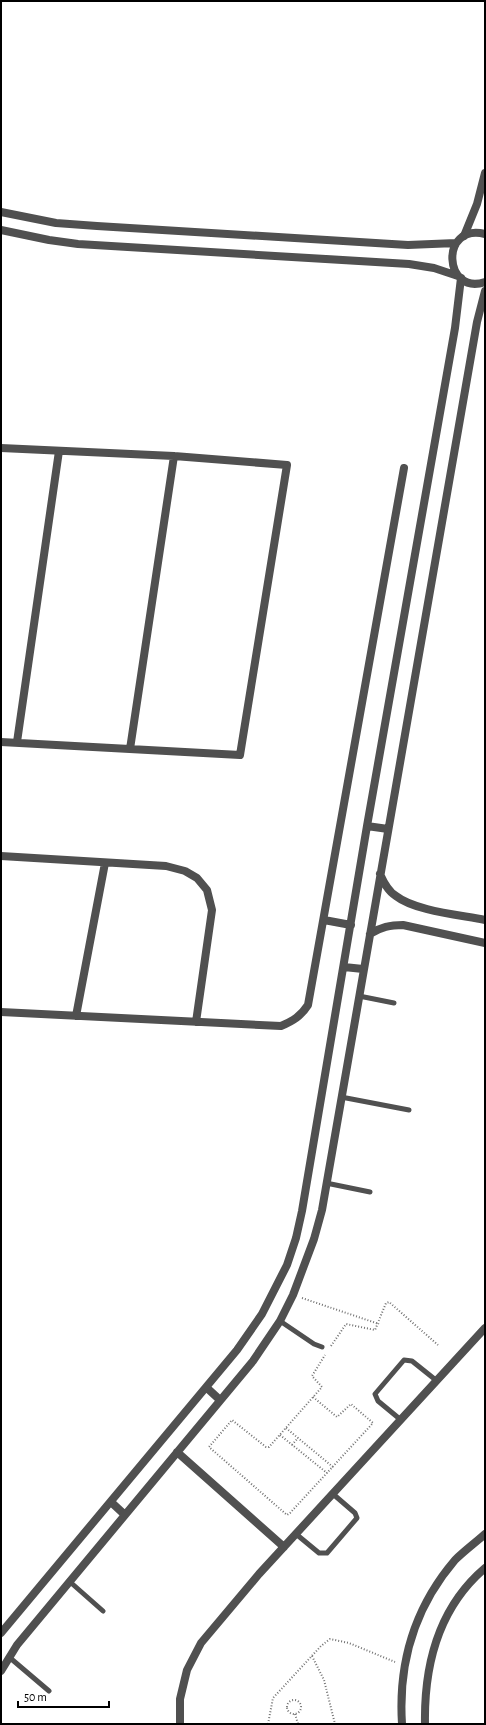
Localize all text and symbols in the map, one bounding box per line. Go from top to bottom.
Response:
scale bar [18,1683,109,1709]
text: 50 m [24,1691,47,1703]

